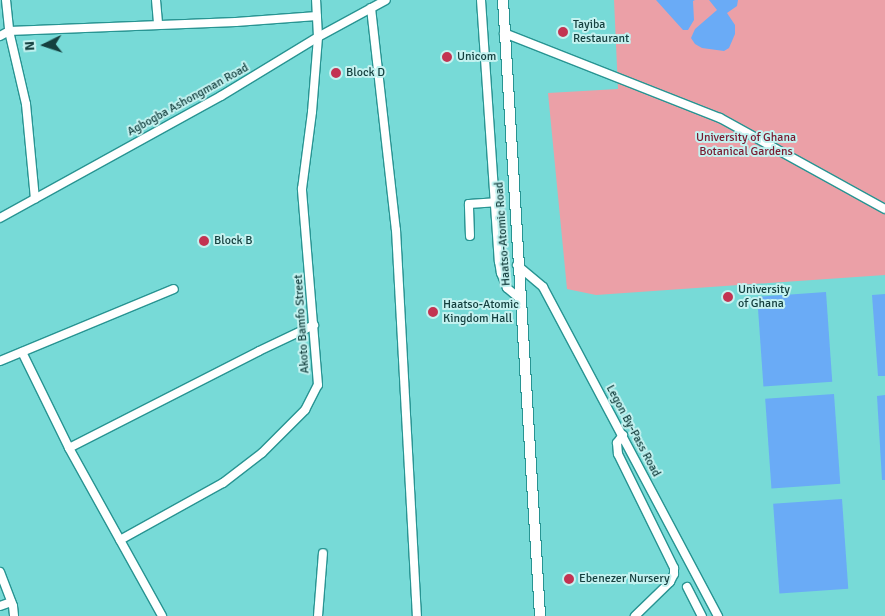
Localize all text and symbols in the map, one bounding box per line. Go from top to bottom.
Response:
place label: Tayiba Restaurant [573,18,629,46]
north arrow [20,20,70,70]
marker: Tayiba Restaurant [557,26,569,38]
text: N [21,41,38,52]
place label: Unicom [457,50,496,64]
marker: Unicom [441,51,453,63]
street label: Agbogba Ashongman Road [125,61,251,139]
place label: Block D [346,66,385,80]
marker: Block D [330,67,342,79]
park label: University of Ghana Botanical Gardens [696,131,796,159]
street label: Haatso-Atomic Road [492,181,514,287]
place label: Block B [214,234,252,248]
marker: Block B [198,235,210,247]
street label: Akoto Bamfo Street [291,274,313,374]
place label: University of Ghana [738,283,790,311]
marker: University of Ghana [722,291,734,303]
place label: Haatso-Atomic Kingdom Hall [443,298,519,326]
marker: Haatso-Atomic Kingdom Hall [427,306,439,318]
street label: Legon By-Pass Road [603,383,663,479]
place label: Ebenezer Nursery [579,572,670,586]
marker: Ebenezer Nursery [563,573,575,585]

